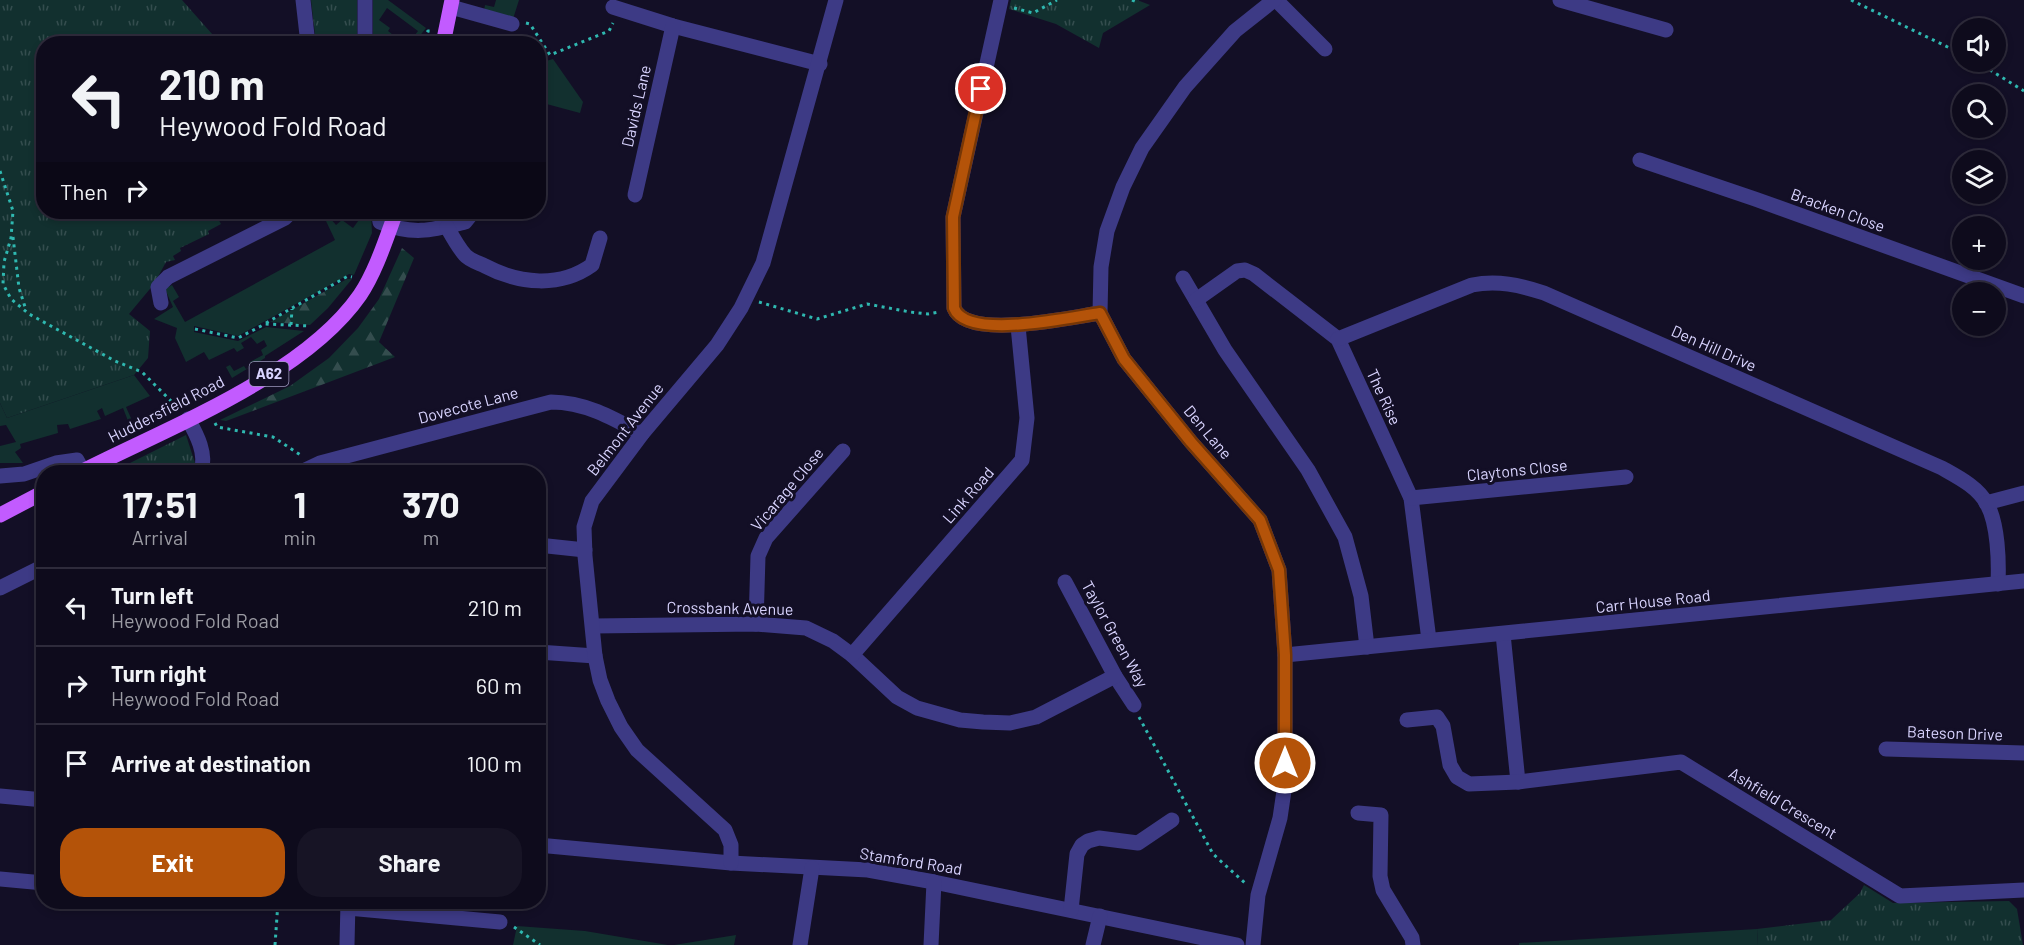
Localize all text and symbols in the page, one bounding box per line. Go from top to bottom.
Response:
map controls [1952,18,2006,336]
button: sound [1952,18,2006,72]
text: 210 m [159,58,265,108]
icon: left [60,60,138,138]
street label: Davids Lane [617,63,654,149]
pin [955,63,1006,114]
icon: arrive [964,72,997,105]
button: search [1952,84,2006,138]
text: Heywood Fold Road [159,109,387,141]
button: layers [1952,150,2006,204]
icon: right [120,174,153,207]
text: Then [60,178,108,204]
street label: Bracken Close [1789,184,1888,235]
button: + [1952,216,2006,270]
button: − [1952,282,2006,336]
street label: Den Hill Drive [1669,320,1760,375]
road number: A62 [250,362,288,386]
street label: The Rise [1363,366,1406,428]
street label: Huddersfield Road [105,371,227,446]
street label: Belmont Avenue [582,378,667,479]
street label: Dovecote Lane [416,382,520,427]
street label: Den Lane [1180,401,1236,463]
street label: Vicarage Close [746,443,827,534]
street label: Claytons Close [1466,455,1568,484]
street label: Link Road [938,463,997,527]
text: 17:51 [122,482,198,525]
text: 1 [293,482,306,525]
text: 370 [402,482,460,525]
text: Arrival [132,525,188,549]
text: min [284,525,316,549]
text: m [423,525,439,549]
street label: Taylor Green Way [1078,577,1153,691]
text: Turn left [111,582,194,608]
street label: Carr House Road [1595,585,1711,616]
icon: left [60,591,93,624]
text: 210 m [468,594,522,620]
street label: Crossbank Avenue [666,597,794,618]
text: Heywood Fold Road [111,608,280,632]
text: Turn right [111,660,206,686]
icon: right [60,669,93,702]
text: 60 m [476,672,522,698]
text: Heywood Fold Road [111,686,280,710]
street label: Bateson Drive [1907,721,2003,744]
position arrow [1253,731,1317,795]
icon: arrive [60,747,93,780]
text: Arrive at destination [111,750,310,776]
text: 100 m [467,750,522,776]
street label: Ashfield Crescent [1726,763,1841,842]
button: Exit [60,828,285,897]
button: Share [297,828,522,897]
street label: Stamford Road [859,843,964,878]

